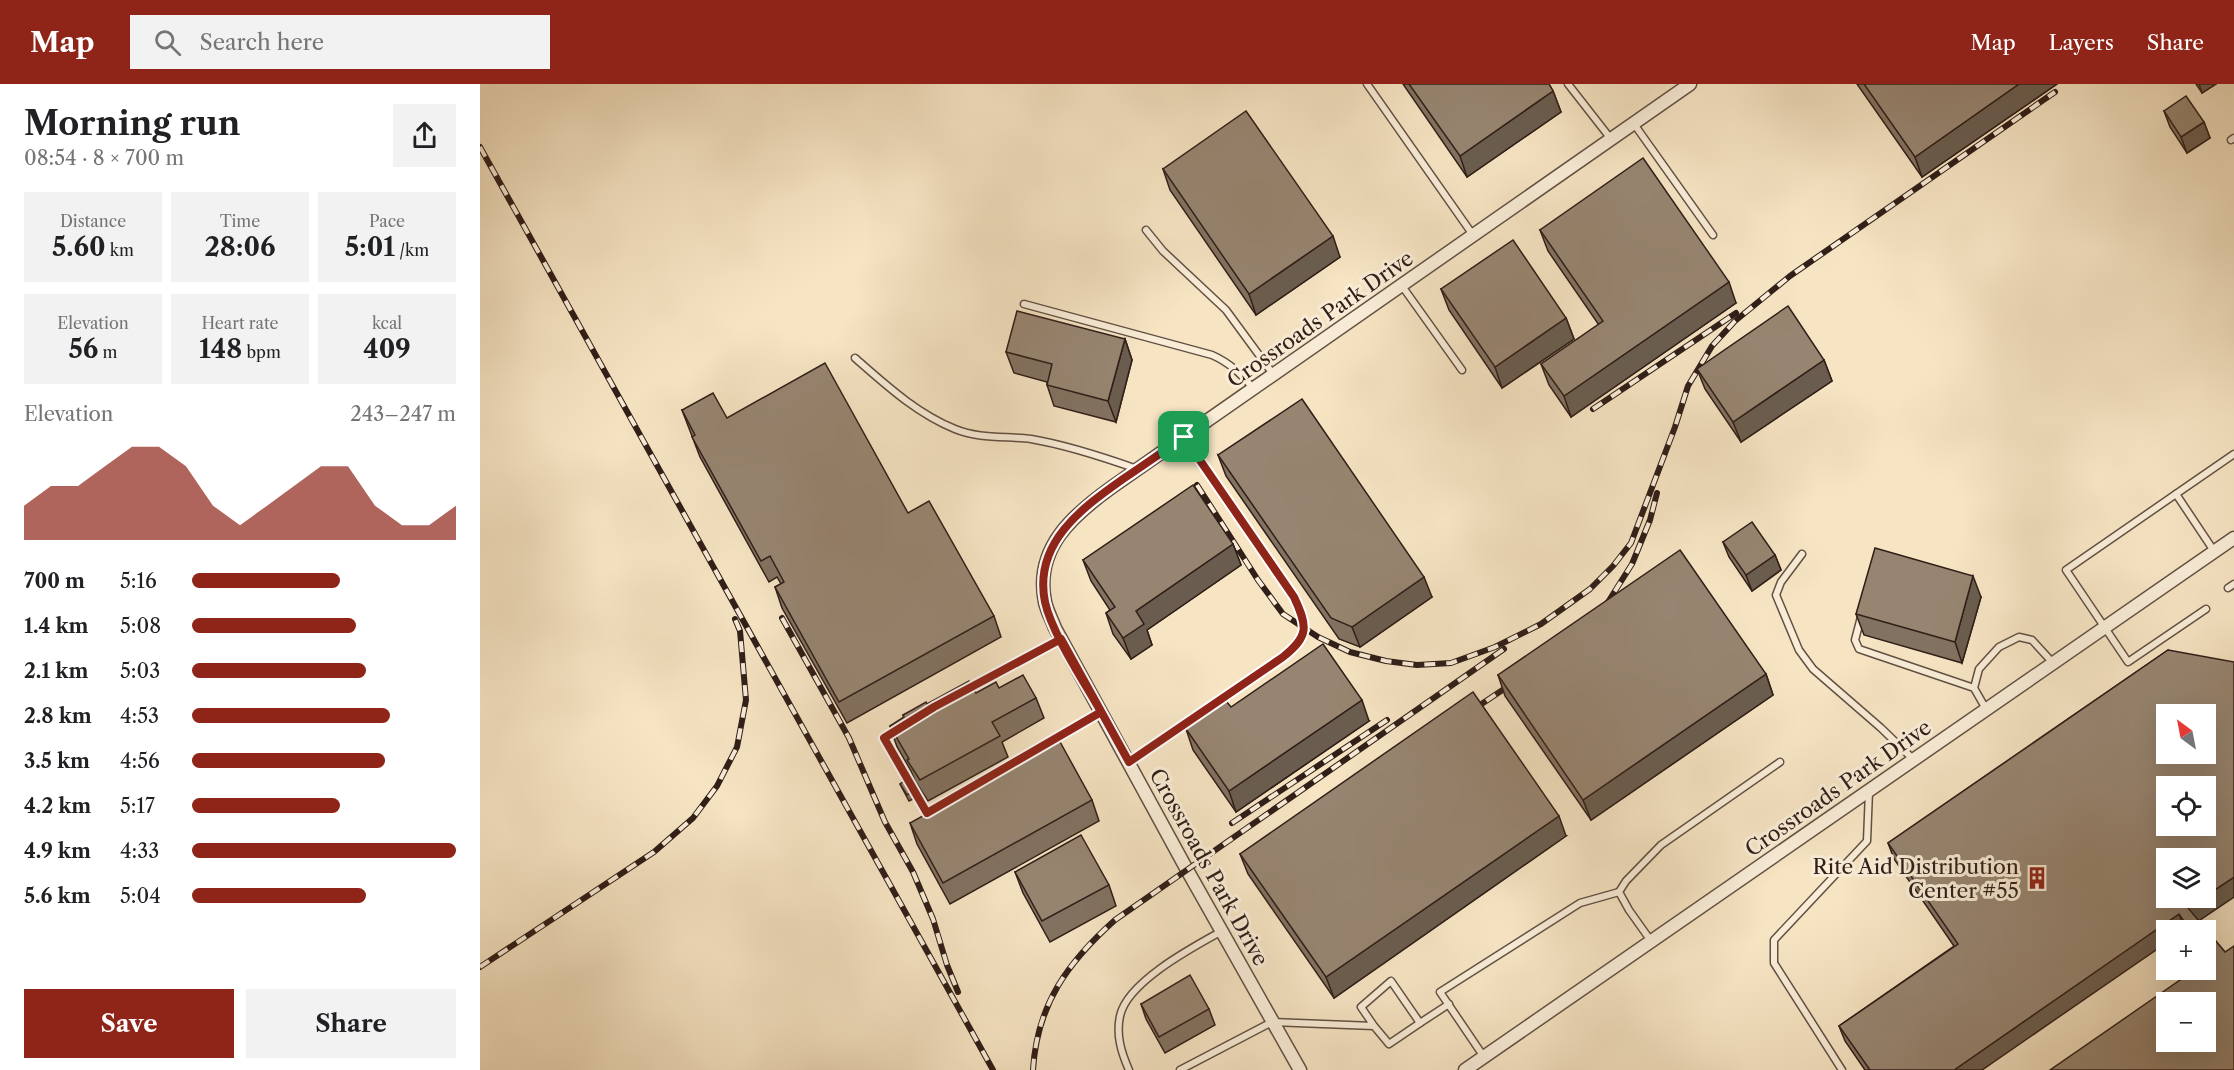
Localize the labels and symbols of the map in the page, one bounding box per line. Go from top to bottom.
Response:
street label: Crossroads Park Drive [1222,245,1418,393]
pin [1158,411,1209,462]
north arrow [2156,704,2216,764]
street label: Crossroads Park Drive [1740,714,1936,862]
street label: Crossroads Park Drive [1144,764,1274,970]
place label: Rite Aid Distribution Center #55 [1812,854,2019,903]
building icon: Rite Aid Distribution Center #55 [2024,865,2050,891]

